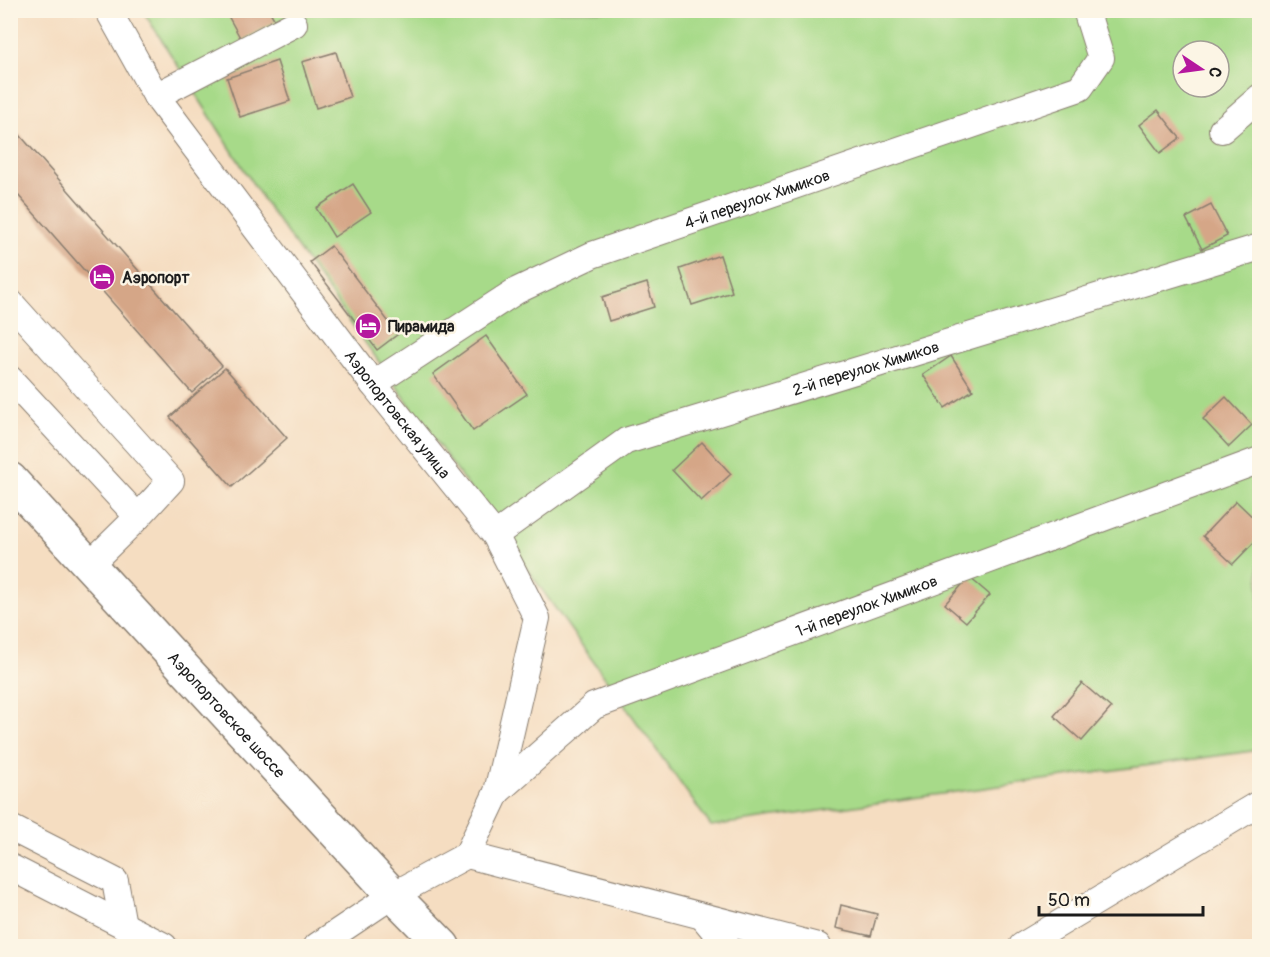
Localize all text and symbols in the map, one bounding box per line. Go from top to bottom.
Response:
north arrow [1171,39,1231,99]
text: С [1204,65,1225,79]
street label: 4-й переулок Химиков [682,165,833,234]
hotel icon: Аэропорт [87,262,117,292]
place label: Аэропорт [122,268,190,288]
hotel icon: Пирамида [353,311,383,341]
place label: Пирамида [388,317,455,337]
street label: 2-й переулок Химиков [790,337,942,400]
street label: Аэропортовская улица [340,346,454,483]
street label: 1-й переулок Химиков [793,571,940,642]
street label: Аэропортовское шоссе [163,648,289,782]
scale bar [1039,879,1202,917]
text: 50 m [1048,889,1090,912]

